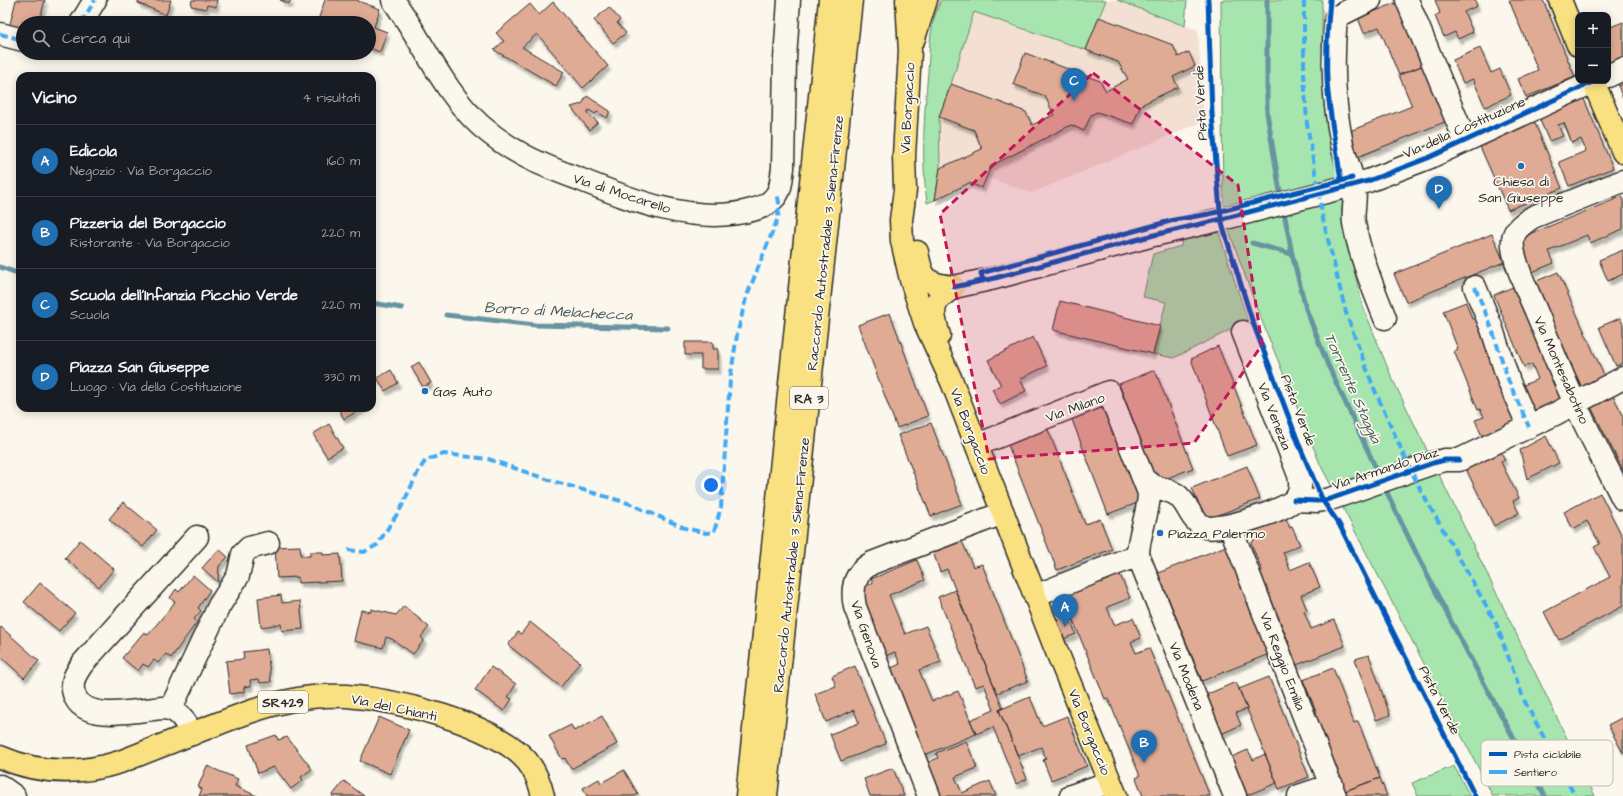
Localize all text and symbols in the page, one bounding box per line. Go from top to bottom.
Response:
map controls [1575,12,1611,84]
button: + [1575,12,1611,48]
search box [16,16,376,60]
icon: search [30,27,52,49]
text: Cerca qui [62,28,130,49]
button: − [1575,48,1611,84]
street label: Via Borgaccio [896,62,920,154]
street label: Pista Verde [1189,64,1213,141]
pin: C [1061,68,1087,101]
text: Vicino [32,86,77,110]
text: 4 risultati [303,89,360,107]
street label: Via della Costituzione [1400,92,1529,164]
street label: Raccordo Autostradale 3 Siena-Firenze [803,114,849,372]
text: Edicola [70,141,117,162]
text: A [41,152,49,170]
text: 160 m [327,152,360,170]
marker: Chiesa di San Giuseppe [1516,161,1526,171]
text: Negozio · Via Borgaccio [70,162,212,180]
street label: Via di Mocarello [570,169,673,219]
place label: Chiesa di San Giuseppe [1478,172,1564,208]
pin: D [1426,176,1452,209]
text: Pizzeria del Borgaccio [70,213,226,234]
text: B [40,224,50,242]
text: 220 m [322,224,360,242]
text: Ristorante · Via Borgaccio [70,234,230,252]
text: Scuola dell'Infanzia Picchio Verde [70,285,298,306]
text: C [40,296,50,314]
text: 220 m [322,296,360,314]
water label: Borro di Melachecca [483,297,634,326]
text: Scuola [70,306,109,324]
street label: Via Montesabotino [1528,313,1594,428]
water label: Torrente Staggia [1318,330,1387,448]
text: Piazza San Giuseppe [70,357,209,378]
text: D [41,368,49,386]
text: 330 m [323,368,360,386]
street label: Pista Verde [1275,372,1321,449]
text: Luogo · Via della Costituzione [70,378,242,396]
street label: Via Venezia [1252,380,1296,453]
place label: Gas Auto [433,382,492,402]
street label: Via Borgaccio [944,385,996,478]
marker: Gas Auto [420,386,430,396]
road number: RA 3 [790,387,828,409]
street label: Via Milano [1043,388,1108,428]
street label: Raccordo Autostradale 3 Siena-Firenze [769,436,815,694]
street label: Via Armando Diaz [1329,442,1441,496]
your location [701,475,721,495]
place label: Piazza Palermo [1168,524,1265,544]
marker: Piazza Palermo [1155,528,1165,538]
pin: A [1052,594,1078,627]
street label: Via Genova [845,598,887,671]
street label: Via Reggio Emilia [1254,609,1310,713]
street label: Via Modena [1163,639,1209,713]
street label: Pista Verde [1413,662,1465,739]
street label: Via Borgaccio [1063,686,1115,779]
street label: Via del Chianti [349,689,438,727]
road number: SR429 [258,691,308,713]
pin: B [1131,730,1157,763]
legend [1481,740,1613,786]
text: Pista ciclabile [1514,747,1581,762]
text: Sentiero [1514,765,1558,780]

